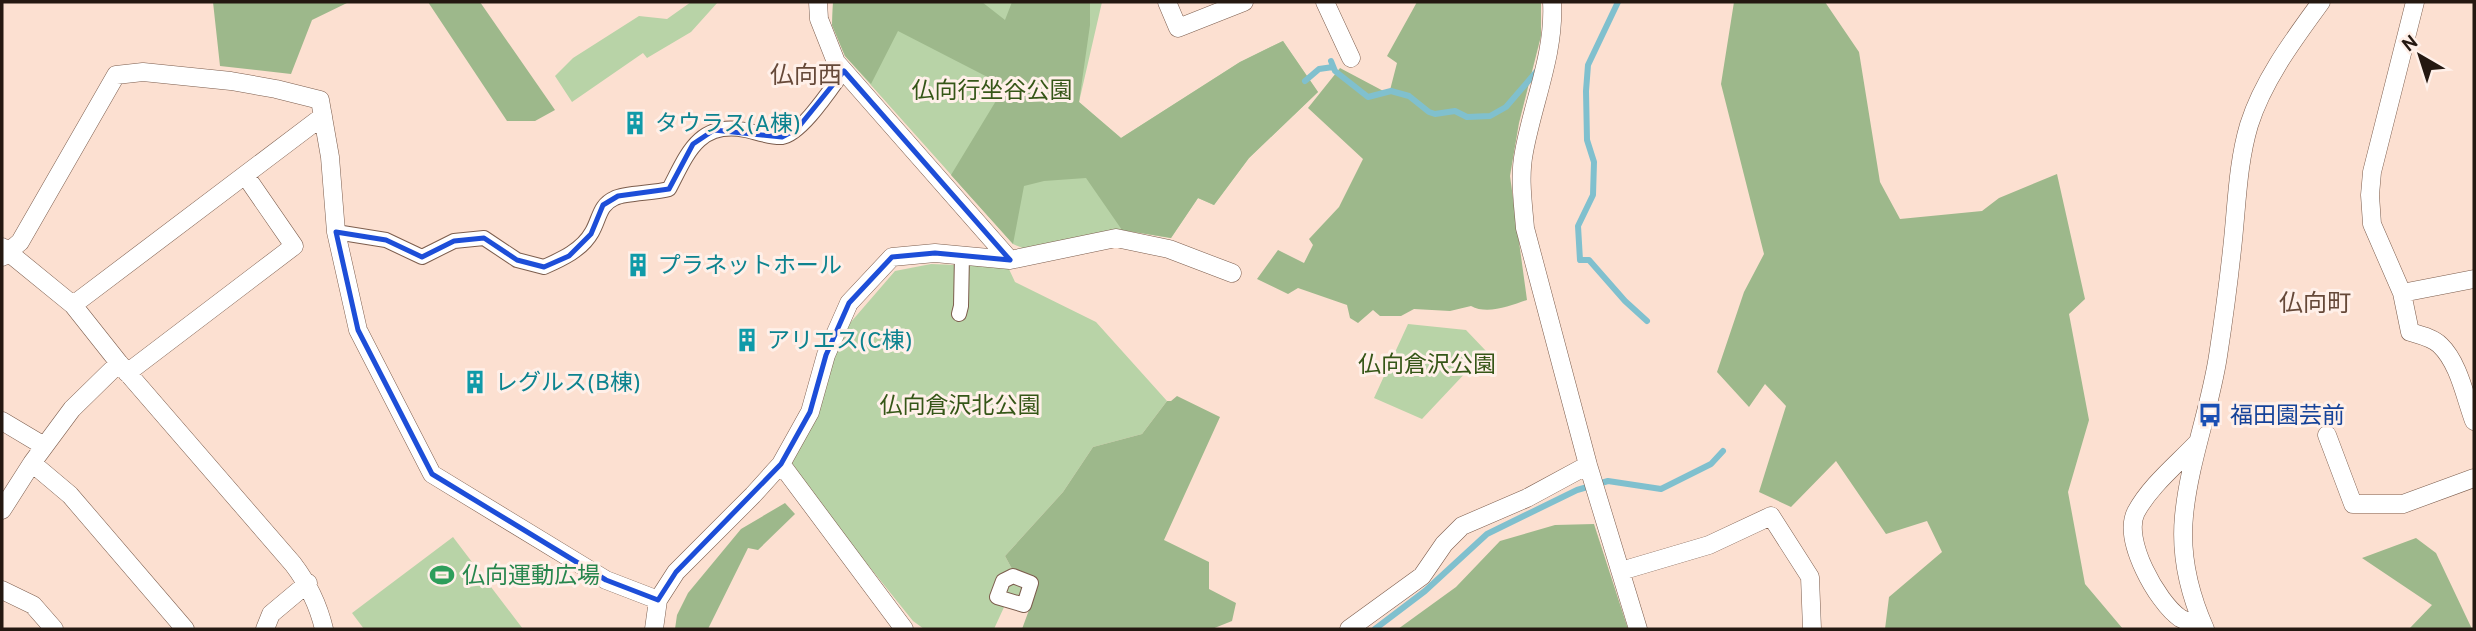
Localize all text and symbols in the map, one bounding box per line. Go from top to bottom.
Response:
north arrow [2385,21,2455,91]
text: N [2398,31,2423,58]
district label: 仏向西 [770,62,842,92]
park label: 仏向行坐谷公園 [912,78,1073,107]
building icon: タウラス(A棟) [621,109,649,137]
place label: タウラス(A棟) [655,111,801,140]
building icon: プラネットホール [624,251,652,279]
place label: プラネットホール [658,253,842,282]
district label: 仏向町 [2279,290,2351,320]
building icon: アリエス(C棟) [733,326,761,354]
place label: アリエス(C棟) [767,328,913,357]
park label: 仏向倉沢公園 [1358,352,1496,381]
building icon: レグルス(B棟) [461,368,489,396]
place label: レグルス(B棟) [495,370,641,399]
park label: 仏向倉沢北公園 [880,393,1041,422]
bus stop icon: 福田園芸前 [2196,401,2224,429]
place label: 福田園芸前 [2230,403,2345,432]
sports icon: 仏向運動広場 [428,561,456,589]
place label: 仏向運動広場 [462,563,600,592]

